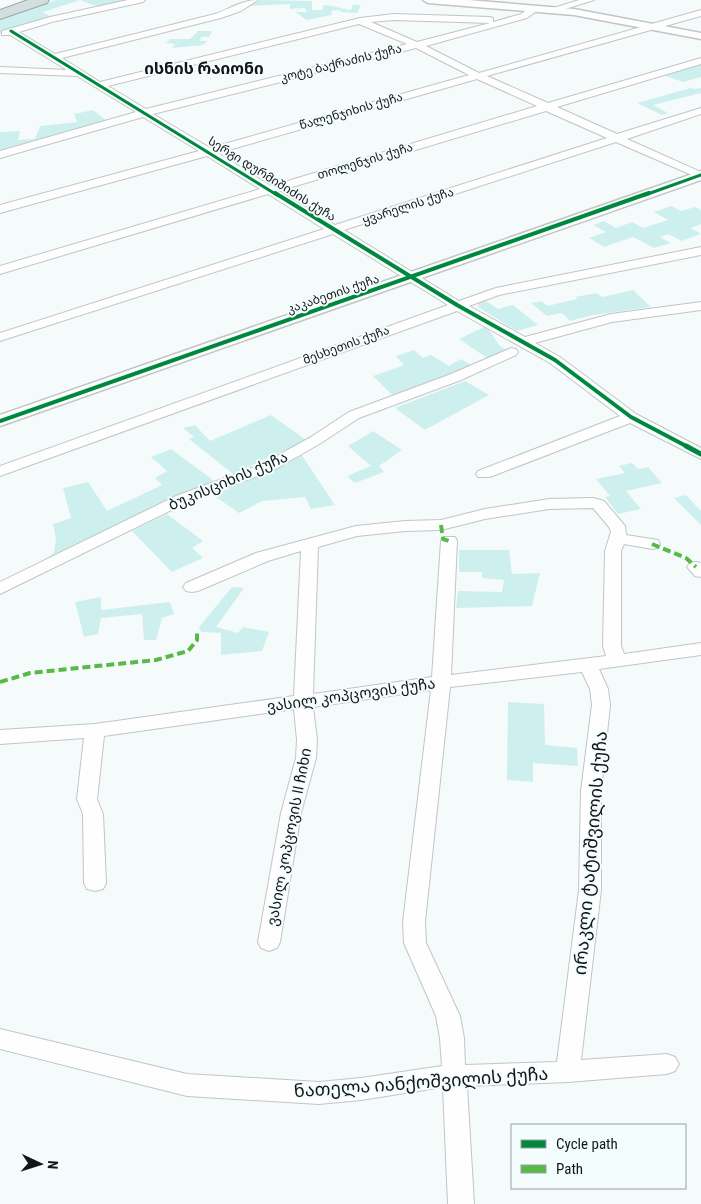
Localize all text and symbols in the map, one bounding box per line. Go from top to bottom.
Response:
street label: კოტე ბაქრაძის ქუჩა [279,41,403,85]
district label: ისნის რაიონი [144,59,264,78]
street label: წალენჯიხის ქუჩა [298,90,405,133]
street label: სერგი დურმიშიძის ქუჩა [205,134,338,225]
street label: თოლენჯის ქუჩა [316,140,415,183]
street label: ყვარელის ქუჩა [361,185,456,228]
street label: კაკაბეთის ქუჩა [285,272,381,316]
street label: მესხეთის ქუჩა [301,323,391,367]
street label: ბუკისციხის ქუჩა [166,448,290,514]
street label: ვასილ კოპცოვის ქუჩა [266,674,436,716]
street label: ირაკლი ტატიშვილის ქუჩა [569,730,612,976]
street label: ვასილ კოპცოვის II ჩიხი [263,746,315,928]
street label: ნათელა იანქოშვილის ქუჩა [293,1063,549,1102]
legend [511,1124,686,1189]
text: Cycle path [556,1135,618,1153]
north arrow [15,1139,65,1189]
text: N [45,1160,61,1170]
text: Path [556,1160,583,1178]

